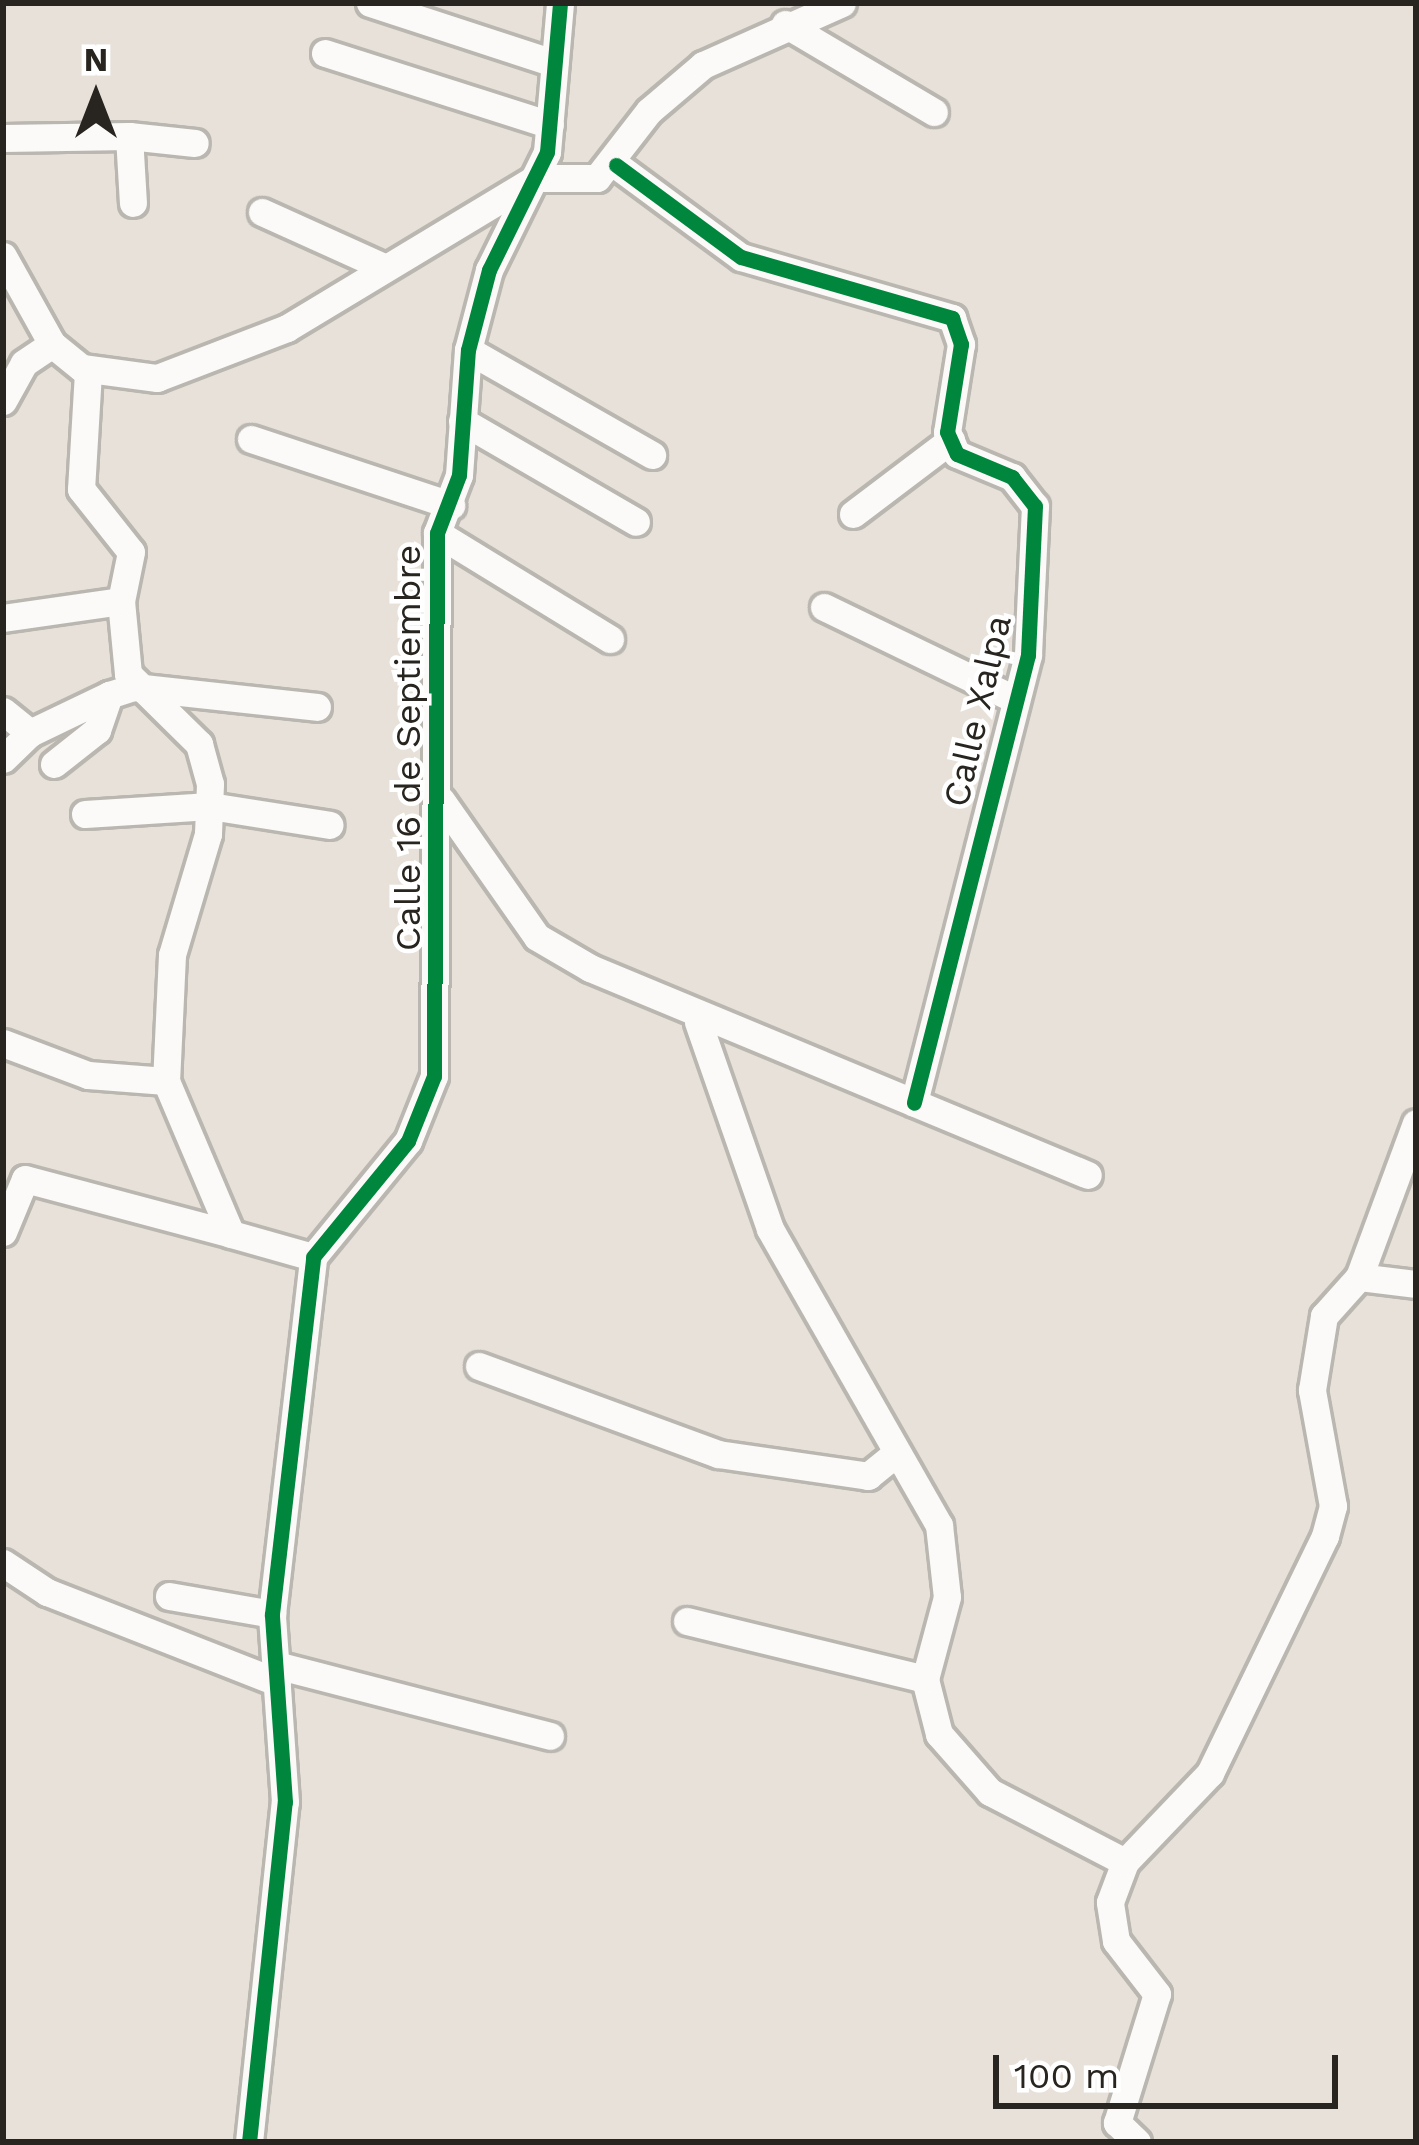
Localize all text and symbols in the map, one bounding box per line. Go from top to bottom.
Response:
north arrow [36,36,156,156]
text: N [84,40,108,79]
street label: Calle 16 de Septiembre [387,544,431,952]
street label: Calle Xalpa [935,611,1021,811]
scale bar [999,2031,1344,2105]
text: 100 m [1014,2055,1119,2097]

